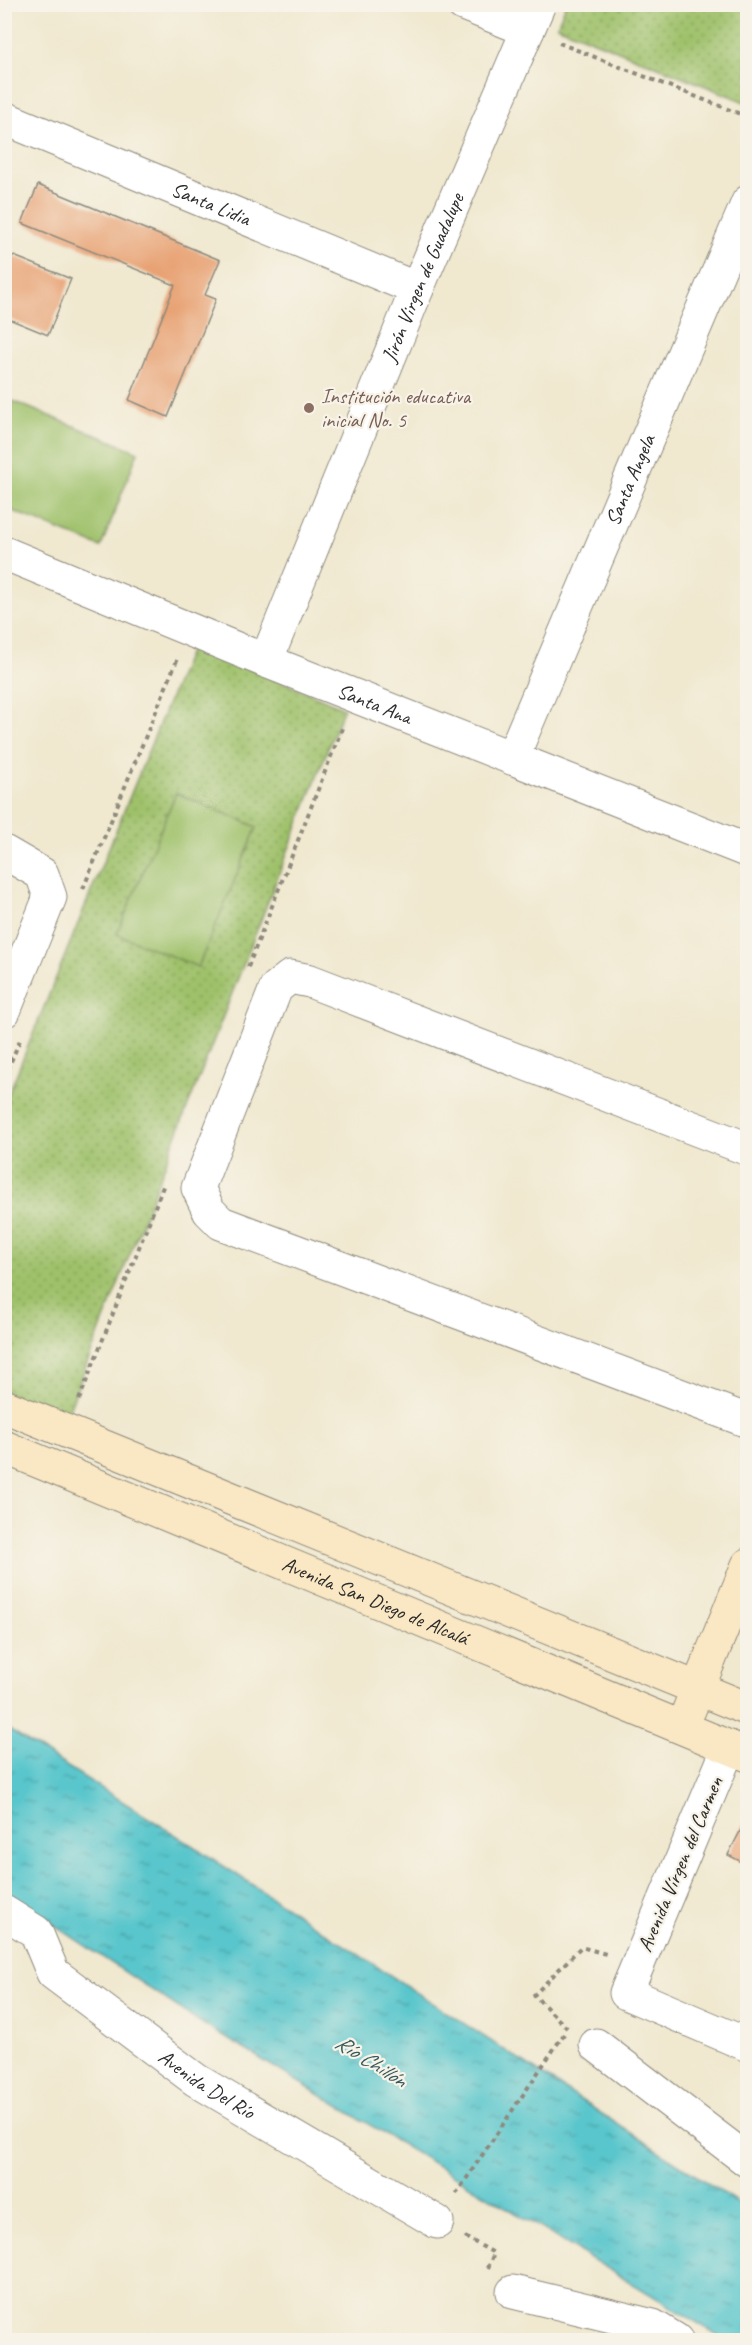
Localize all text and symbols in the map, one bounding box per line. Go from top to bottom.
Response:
street label: Santa Lidia [168,176,256,232]
street label: Jirón Virgen de Guadalupe [375,188,470,367]
place label: Institución educativa inicial No. 5 [321,383,472,433]
marker: Institución educativa inicial No. 5 [302,401,316,415]
street label: Santa Angela [599,429,661,529]
street label: Santa Ana [334,677,418,731]
street label: Avenida San Diego de Alcalá [278,1551,474,1652]
street label: Avenida Vírgen del Carmen [631,1772,729,1956]
water label: Río Chillón [330,2028,414,2095]
street label: Avenida Del Río [153,2044,261,2126]

